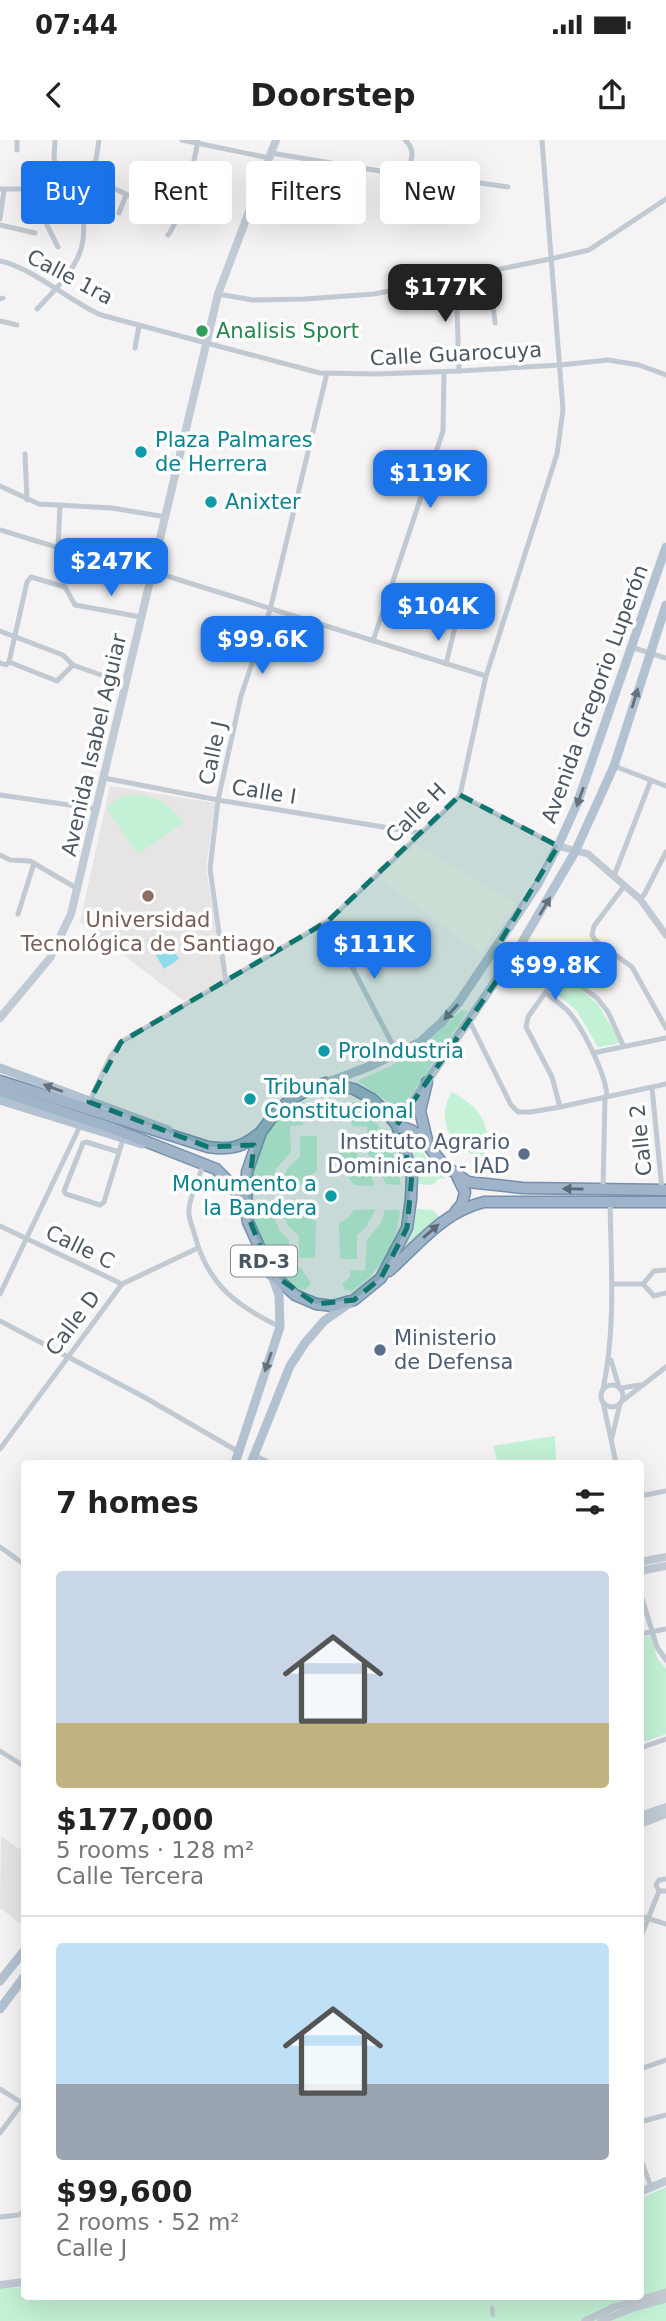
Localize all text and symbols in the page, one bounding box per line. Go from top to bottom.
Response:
text: 07:44 [35,10,118,40]
icon: back [35,76,73,114]
text: Doorstep [250,76,416,114]
icon: share [593,76,631,114]
chip: Buy [21,161,115,224]
chip: Rent [129,161,232,224]
chip: Filters [246,161,366,224]
chip: New [380,161,480,224]
street label: Calle 1ra [23,244,117,310]
pin: $177K [396,264,494,324]
text: $177K [404,274,486,300]
place label: Analisis Sport [216,319,359,343]
marker: Analisis Sport [194,323,210,339]
street label: Calle Guarocuya [369,338,543,370]
place label: Plaza Palmares de Herrera [155,428,313,476]
marker: Plaza Palmares de Herrera [133,444,149,460]
pin: $119K [381,450,479,510]
text: $119K [389,460,471,486]
place label: Anixter [225,490,301,514]
marker: Anixter [203,494,219,510]
pin: $247K [62,538,160,598]
text: $247K [70,548,152,574]
street label: Avenida Gregorio Luperón [537,562,653,826]
pin: $104K [389,584,487,643]
text: $104K [397,593,479,619]
pin: $99.6K [205,616,319,676]
text: $99.6K [217,626,307,652]
street label: Avenida Isabel Aguiar [57,631,131,859]
one-way arrow [630,687,641,708]
street label: Calle J [195,719,231,787]
street label: Calle I [230,775,298,809]
street label: Calle H [381,778,451,848]
one-way arrow [574,786,585,807]
marker: Universidad Tecnológica de Santiago [140,888,156,904]
one-way arrow [538,896,551,915]
place label: Universidad Tecnológica de Santiago [20,908,275,956]
pin: $111K [325,922,423,981]
text: $111K [333,931,415,957]
pin: $99.8K [498,942,612,1002]
text: $99.8K [510,952,600,978]
one-way arrow [443,1003,459,1021]
place label: ProIndustria [338,1039,464,1063]
marker: ProIndustria [316,1043,332,1059]
place label: Tribunal Constitucional [263,1075,414,1123]
one-way arrow [43,1082,64,1093]
marker: Tribunal Constitucional [242,1091,258,1107]
street label: Calle 2 [625,1103,657,1177]
place label: Instituto Agrario Dominicano - IAD [327,1130,510,1178]
marker: Instituto Agrario Dominicano - IAD [516,1146,532,1162]
place label: Monumento a la Bandera [172,1172,317,1220]
one-way arrow [562,1183,584,1194]
marker: Monumento a la Bandera [323,1188,339,1204]
street label: Calle C [42,1220,118,1274]
one-way arrow [422,1224,439,1239]
road number: RD-3 [231,1246,297,1276]
street label: Calle D [41,1286,105,1360]
place label: Ministerio de Defensa [394,1326,513,1374]
marker: Ministerio de Defensa [372,1342,388,1358]
one-way arrow [262,1352,273,1373]
icon: filters [571,1483,609,1521]
text: 7 homes [56,1485,199,1520]
icon: home [270,1616,396,1742]
text: $177,000 [56,1802,214,1837]
text: 5 rooms · 128 m² [56,1837,254,1863]
text: Calle Tercera [56,1863,204,1889]
icon: home [270,1988,396,2114]
text: $99,600 [56,2174,193,2209]
text: 2 rooms · 52 m² [56,2209,240,2235]
text: Calle J [56,2235,127,2261]

